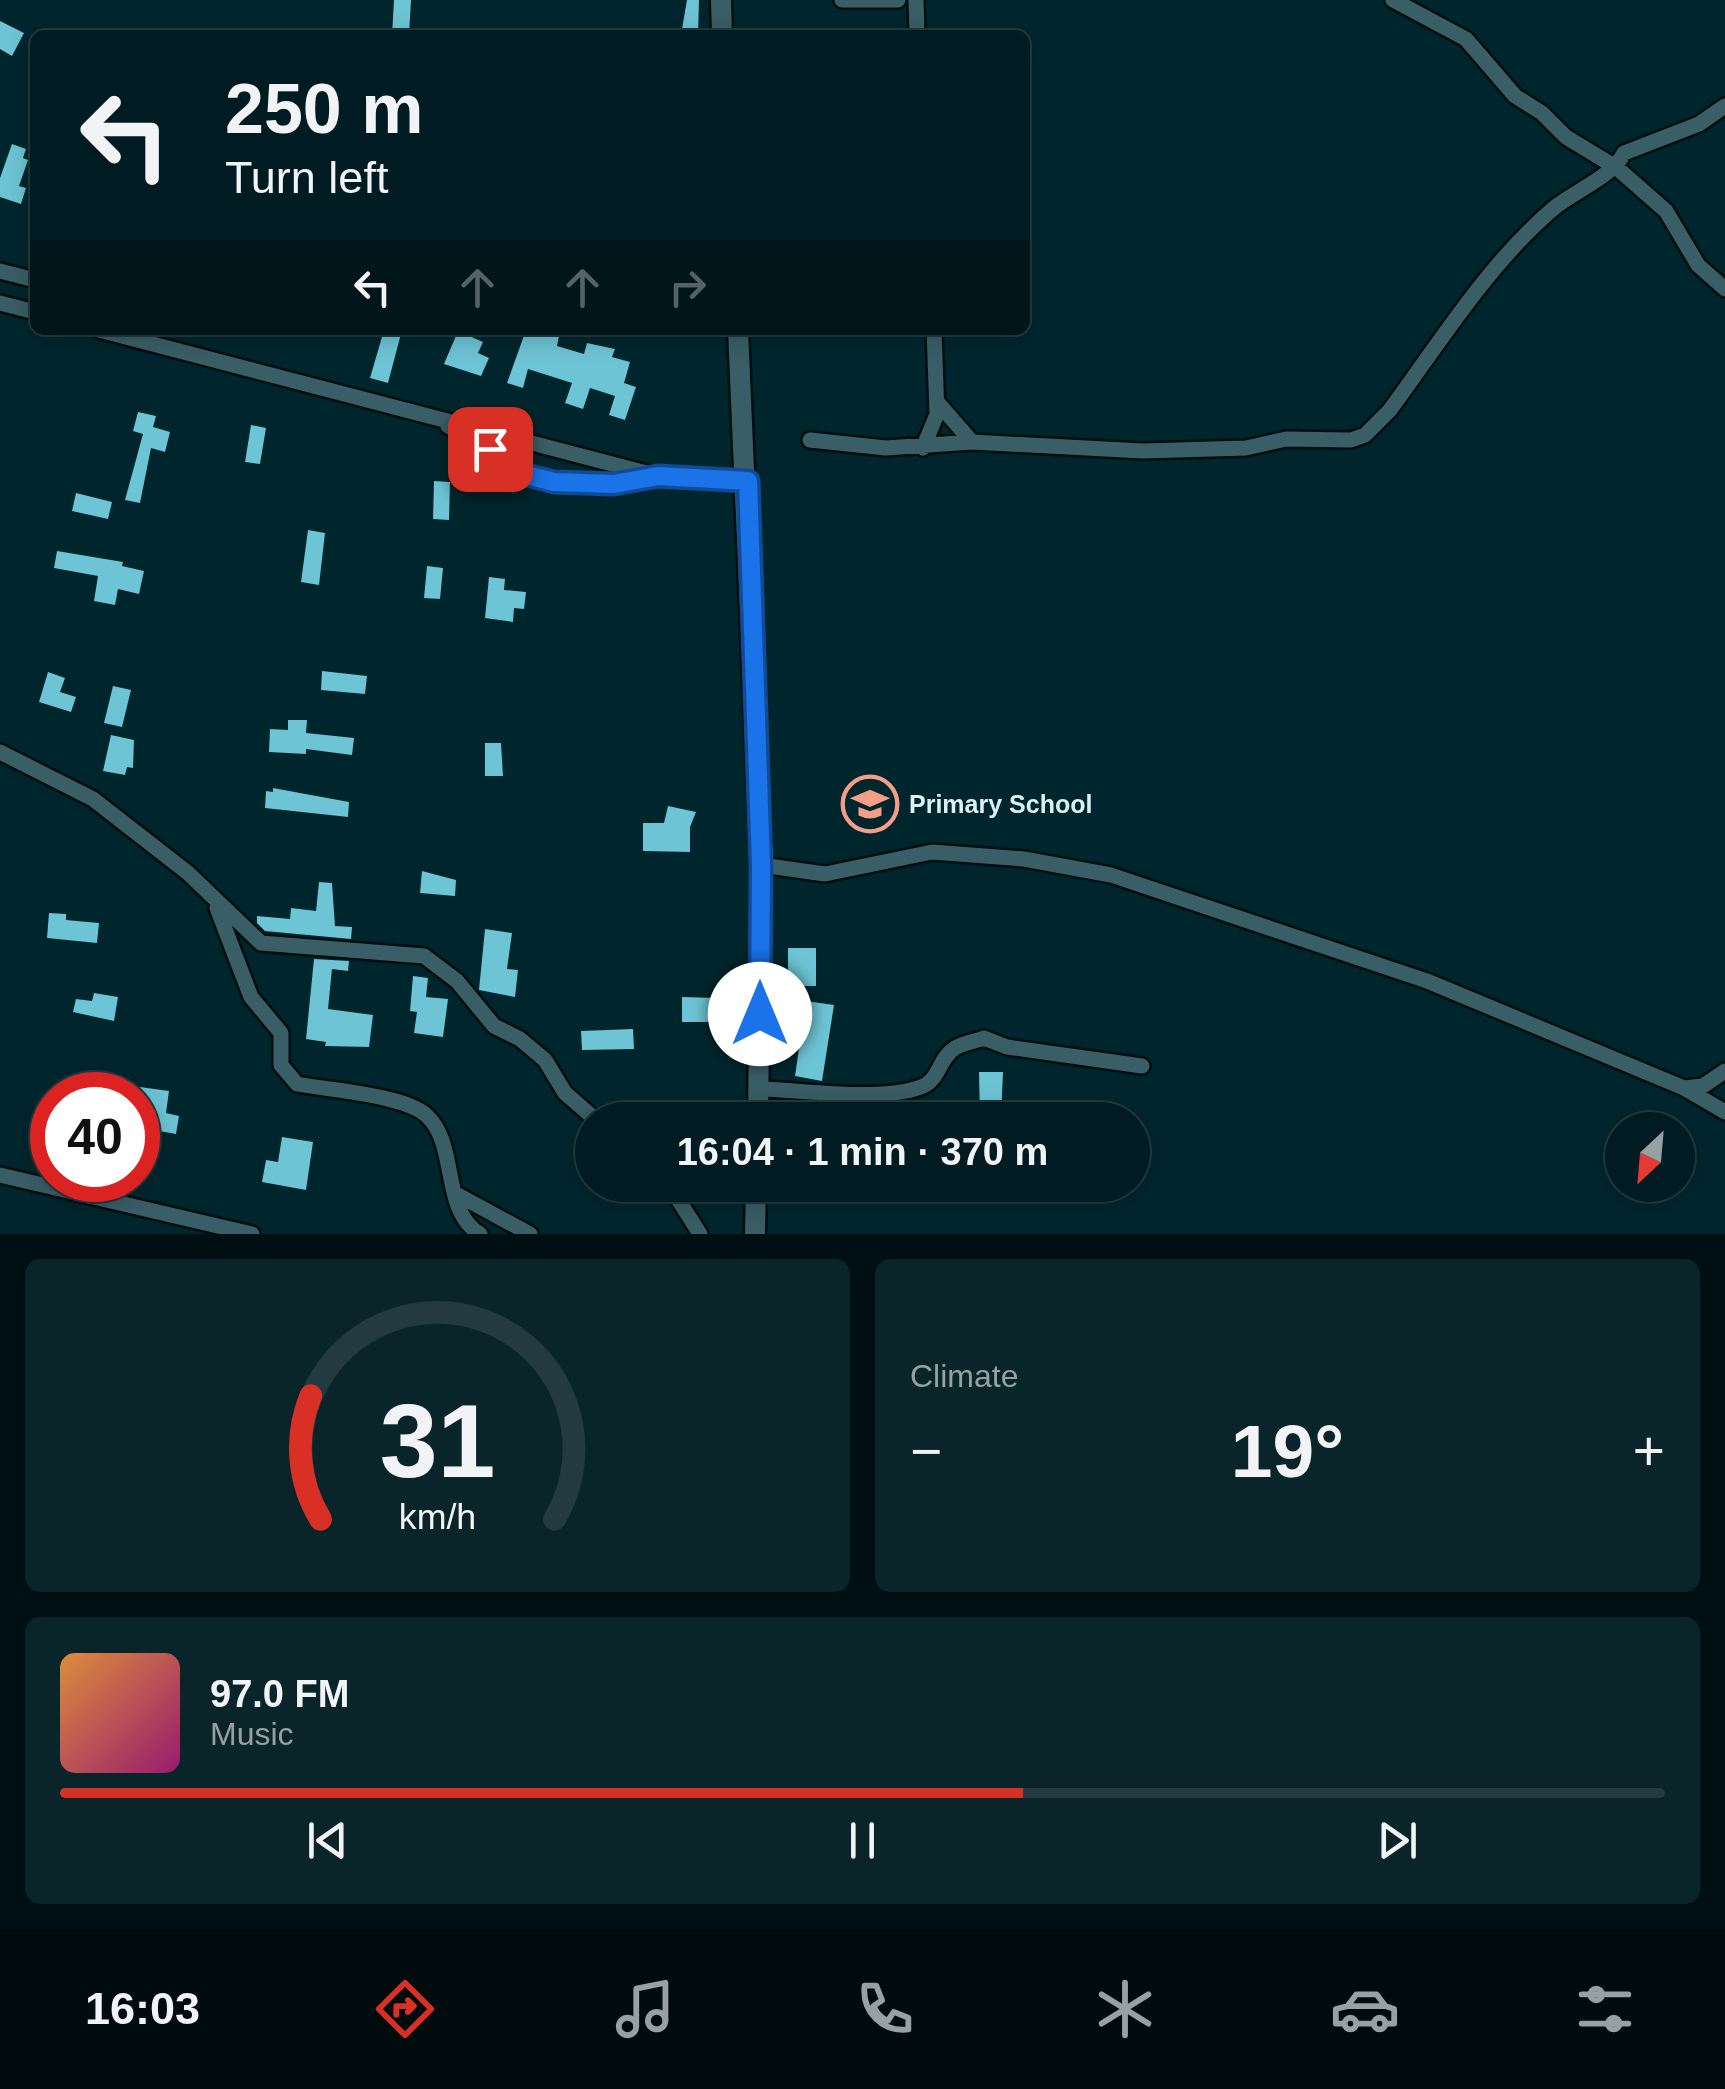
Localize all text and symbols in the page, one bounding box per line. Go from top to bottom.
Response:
icon: left [60,70,190,200]
text: 250 m [225,70,423,148]
text: Turn left [225,152,388,203]
icon: left [345,260,400,315]
icon: ahead [450,260,505,315]
icon: ahead [555,260,610,315]
icon: right [660,260,715,315]
pin [448,407,533,492]
icon: arrive [463,422,518,477]
school or university icon: Primary School [840,774,900,834]
place label: Primary School [909,790,1092,818]
position arrow [708,962,812,1066]
speed limit sign: 40 [30,1072,160,1202]
north arrow [1605,1112,1695,1202]
map controls [1605,1112,1695,1202]
text: 16:04 · 1 min · 370 m [677,1131,1048,1173]
text: Climate [910,1358,1018,1394]
text: 31 [380,1383,495,1499]
text: 19° [1231,1409,1344,1493]
text: − [910,1420,942,1482]
text: + [1633,1420,1665,1482]
text: km/h [399,1497,476,1537]
text: 97.0 FM [210,1673,349,1715]
text: Music [210,1716,294,1752]
icon: previous [300,1813,355,1868]
icon: pause [835,1813,890,1868]
icon: next [1370,1813,1425,1868]
icon: directions [370,1974,440,2044]
icon: music [610,1974,680,2044]
icon: phone [850,1974,920,2044]
icon: climate [1090,1974,1160,2044]
icon: car [1330,1974,1400,2044]
icon: filters [1570,1974,1640,2044]
text: 16:03 [85,1983,200,2034]

